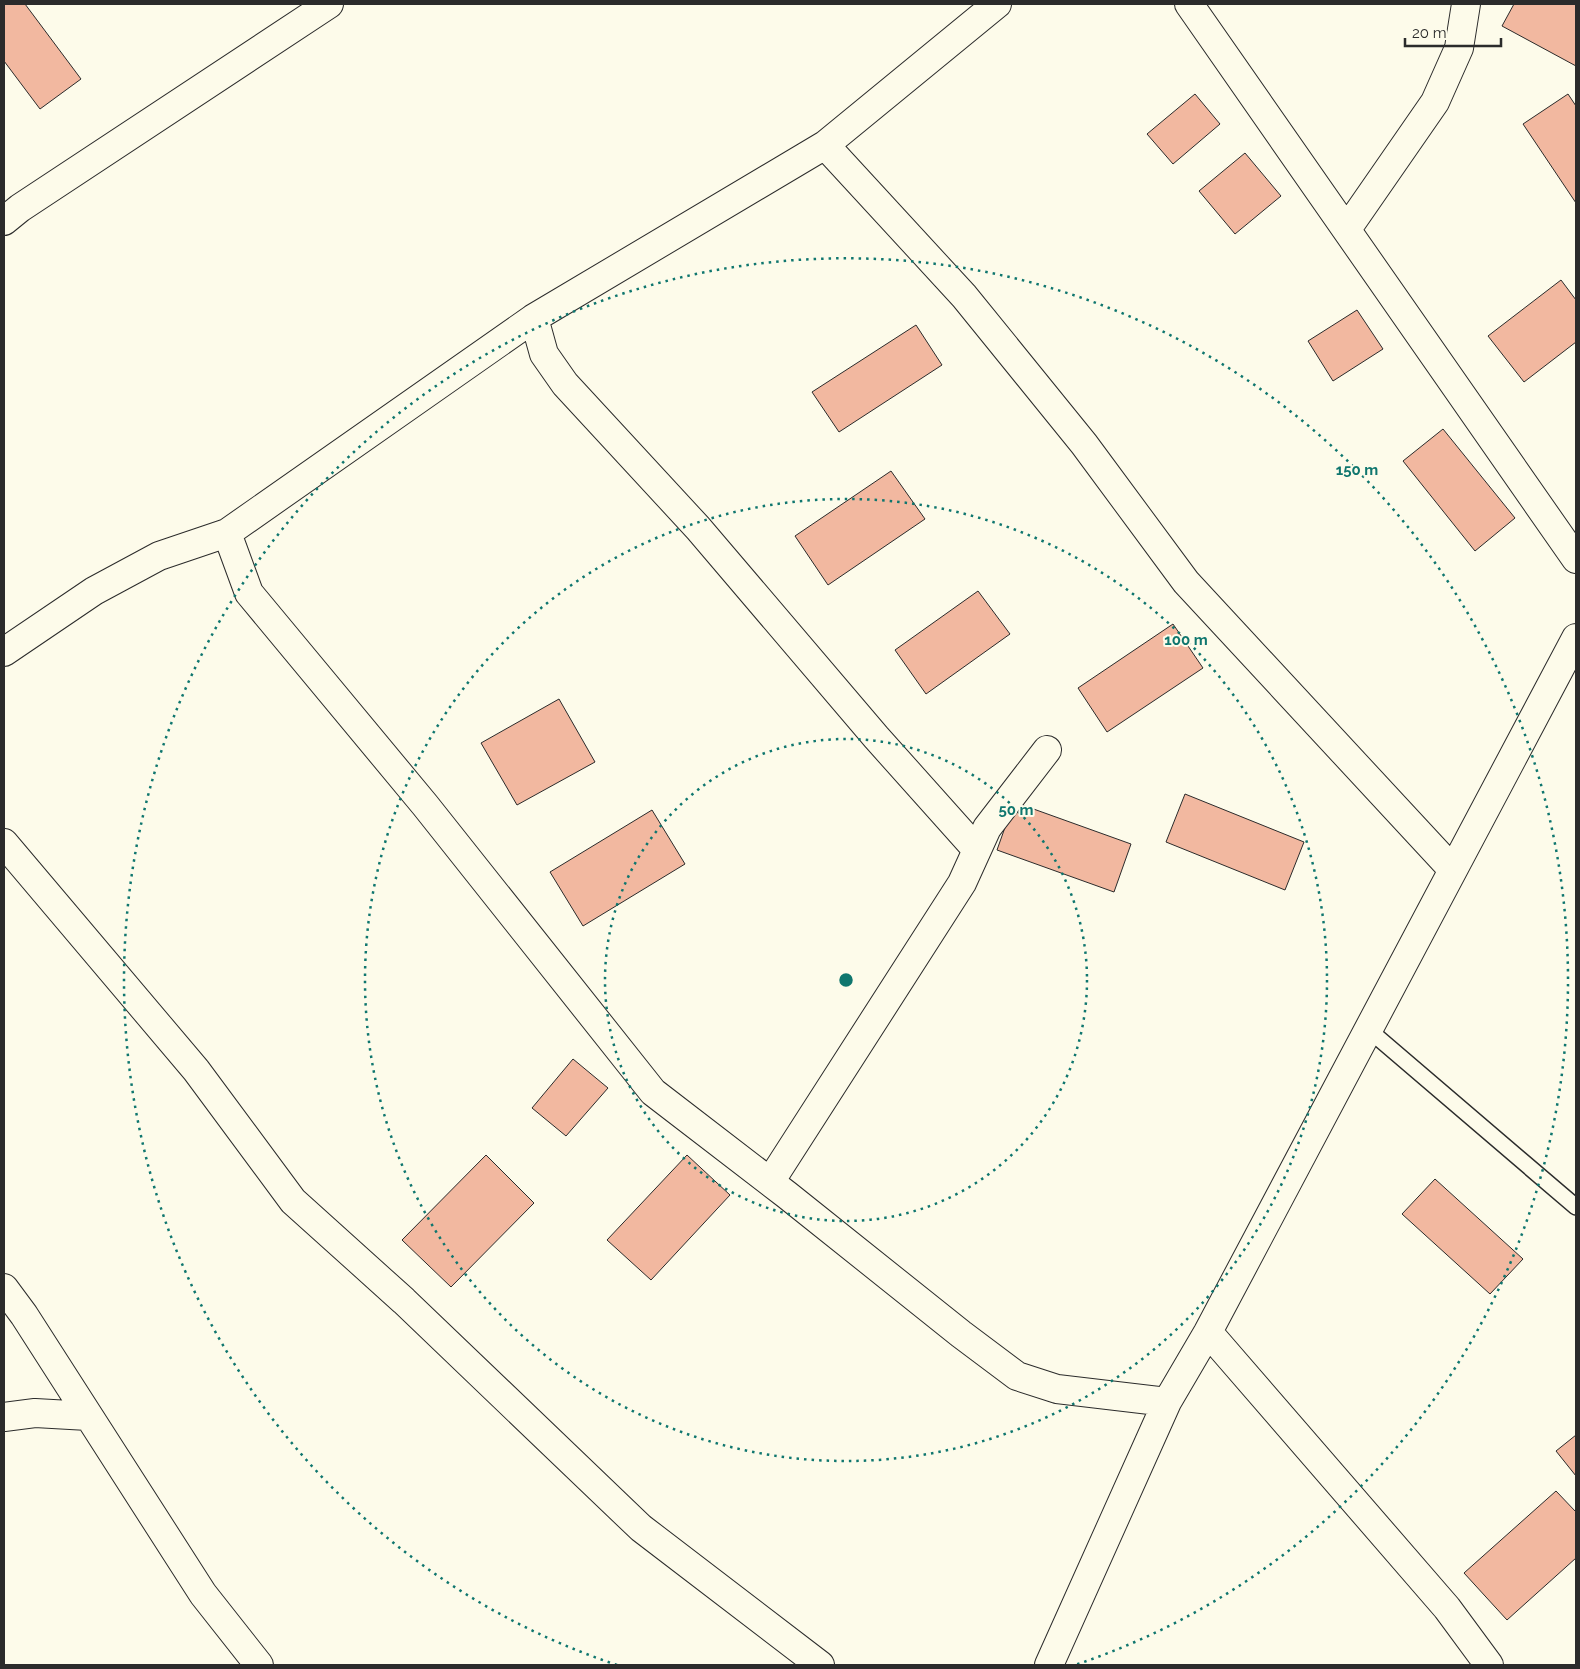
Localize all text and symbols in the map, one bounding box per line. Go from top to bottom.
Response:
scale bar [1405,15,1501,47]
text: 20 m [1412,24,1447,42]
text: 150 m [1336,461,1378,479]
text: 100 m [1164,631,1208,649]
text: 50 m [998,801,1034,819]
centre of rings [837,971,855,989]

